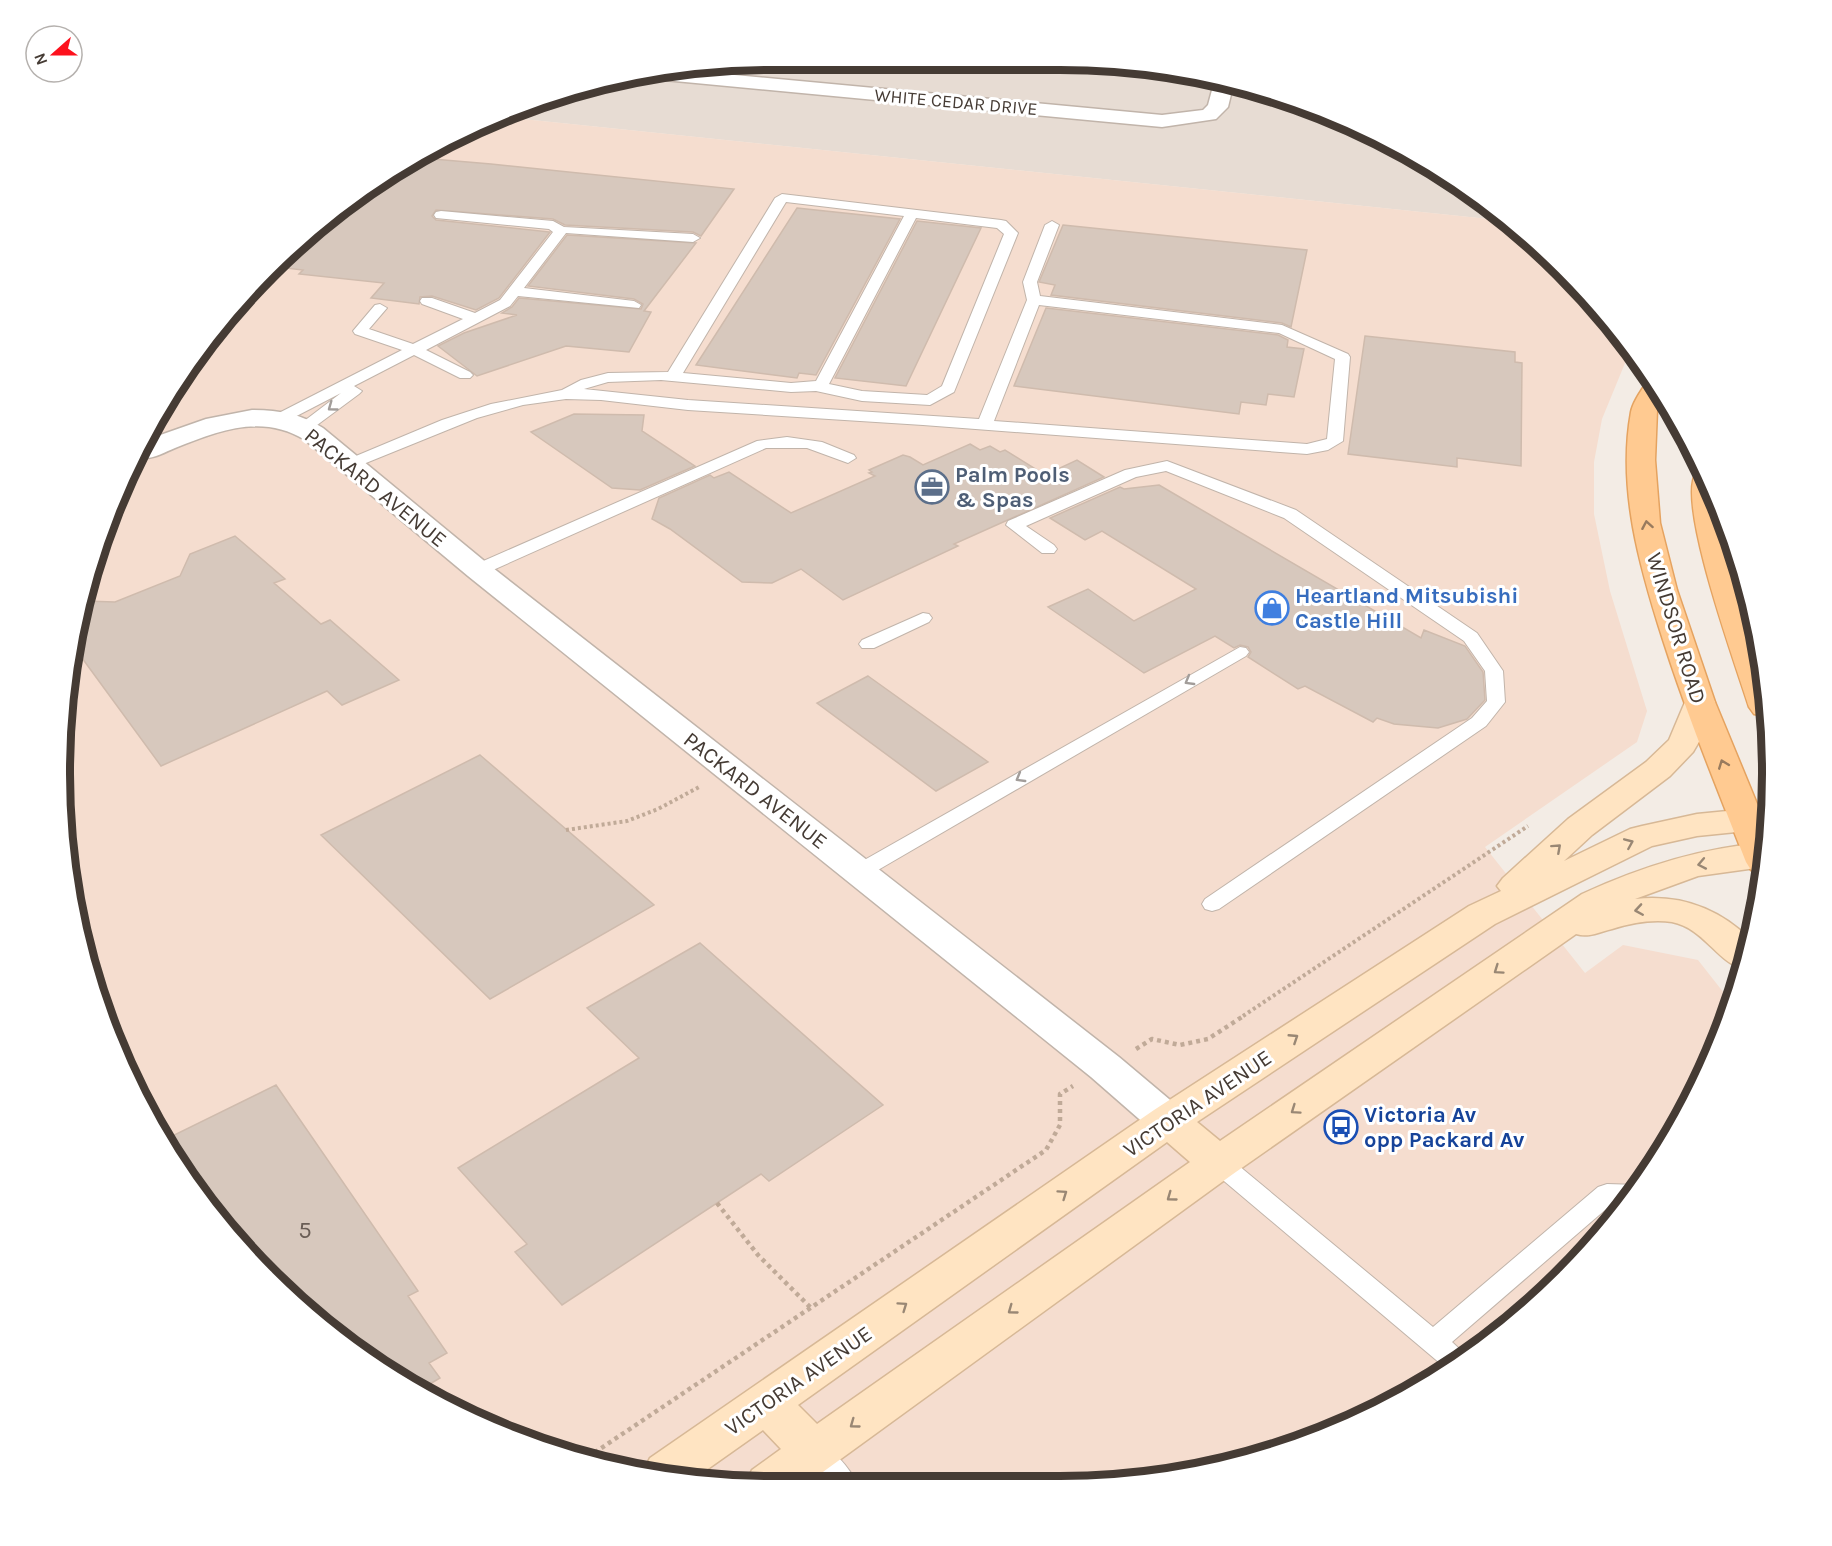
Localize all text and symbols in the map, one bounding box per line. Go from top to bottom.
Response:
north arrow [24,24,84,84]
text: N [30,50,51,68]
street label: WHITE CEDAR DRIVE [874,84,1038,120]
one-way arrow [327,400,338,411]
street label: PACKARD AVENUE [299,423,452,553]
place label: Palm Pools & Spas [955,462,1070,513]
office icon: Palm Pools & Spas [914,469,950,505]
one-way arrow [1641,520,1654,530]
street label: WINDSOR ROAD [1641,550,1711,707]
place label: Heartland Mitsubishi Castle Hill [1295,583,1519,634]
shop icon: Heartland Mitsubishi Castle Hill [1254,590,1290,626]
one-way arrow [1185,674,1195,685]
street label: PACKARD AVENUE [678,727,832,855]
one-way arrow [1718,760,1730,771]
one-way arrow [1016,771,1026,783]
one-way arrow [1623,838,1634,850]
one-way arrow [1550,844,1561,855]
one-way arrow [1697,857,1706,869]
one-way arrow [1635,904,1644,916]
one-way arrow [1494,963,1505,974]
one-way arrow [1287,1034,1298,1045]
street label: VICTORIA AVENUE [1118,1045,1277,1163]
place label: Victoria Av opp Packard Av [1364,1102,1525,1153]
one-way arrow [1291,1103,1302,1114]
bus stop icon: Victoria Av opp Packard Av [1323,1109,1359,1145]
one-way arrow [1056,1190,1067,1201]
one-way arrow [1167,1190,1178,1201]
house number: 5 [298,1216,312,1244]
one-way arrow [897,1302,908,1313]
one-way arrow [1008,1303,1019,1314]
street label: VICTORIA AVENUE [720,1320,877,1441]
one-way arrow [849,1417,860,1428]

